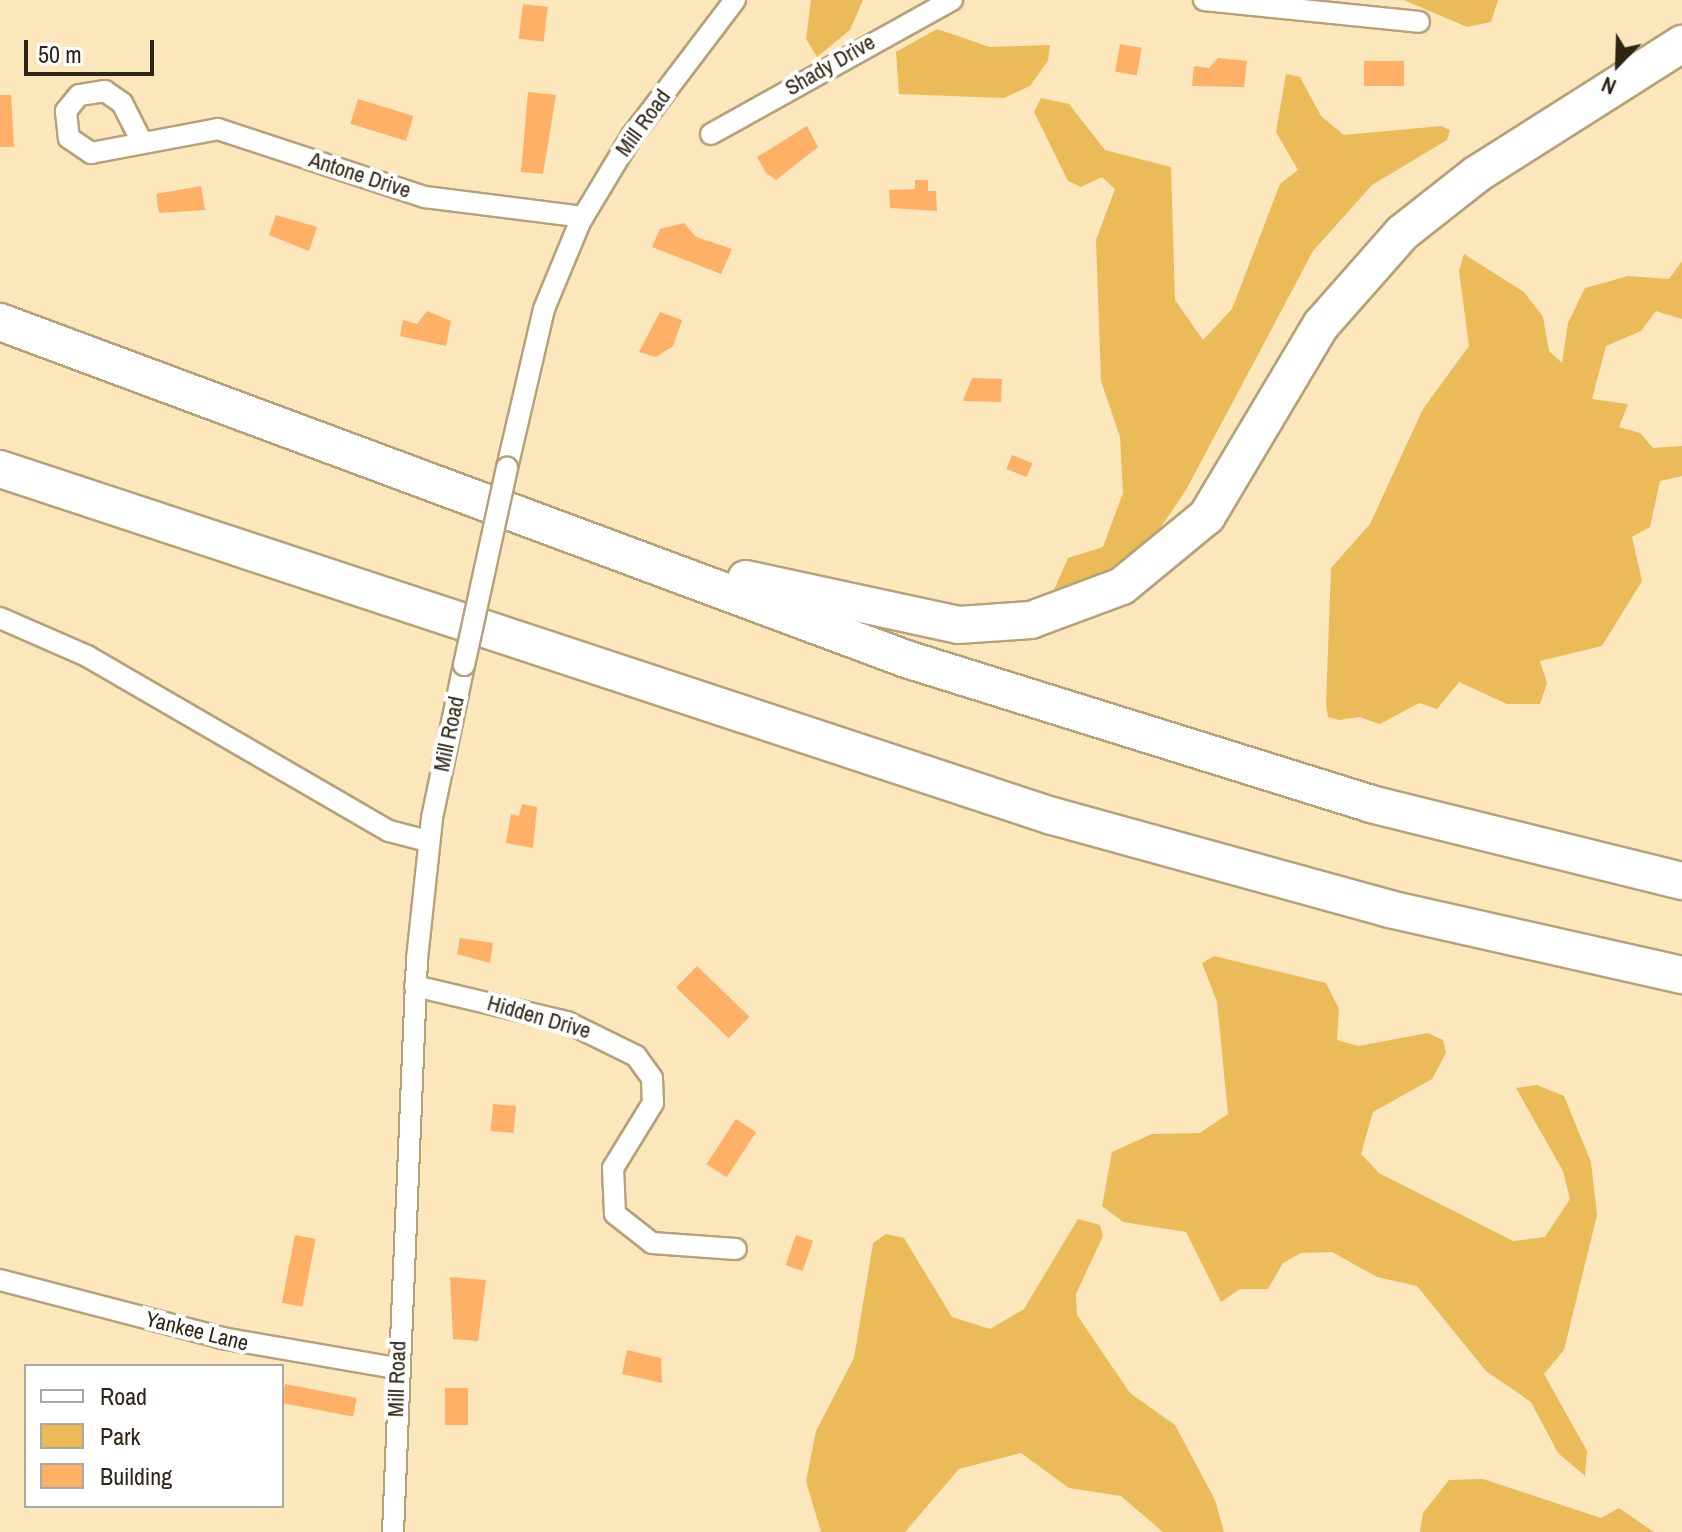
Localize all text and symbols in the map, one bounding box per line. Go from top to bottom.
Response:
scale bar [28,24,158,74]
north arrow [1578,24,1658,104]
street label: Shady Drive [780,29,880,101]
text: 50 m [38,38,82,70]
text: N [1597,70,1620,102]
street label: Mill Road [610,84,676,162]
street label: Antone Drive [306,146,414,204]
street label: Mill Road [428,694,470,774]
street label: Hidden Drive [484,990,594,1044]
street label: Yankee Lane [143,1305,251,1357]
street label: Mill Road [382,1340,412,1418]
legend [24,1364,284,1508]
text: Road [100,1380,147,1412]
text: Park [100,1420,140,1452]
text: Building [100,1460,172,1492]

